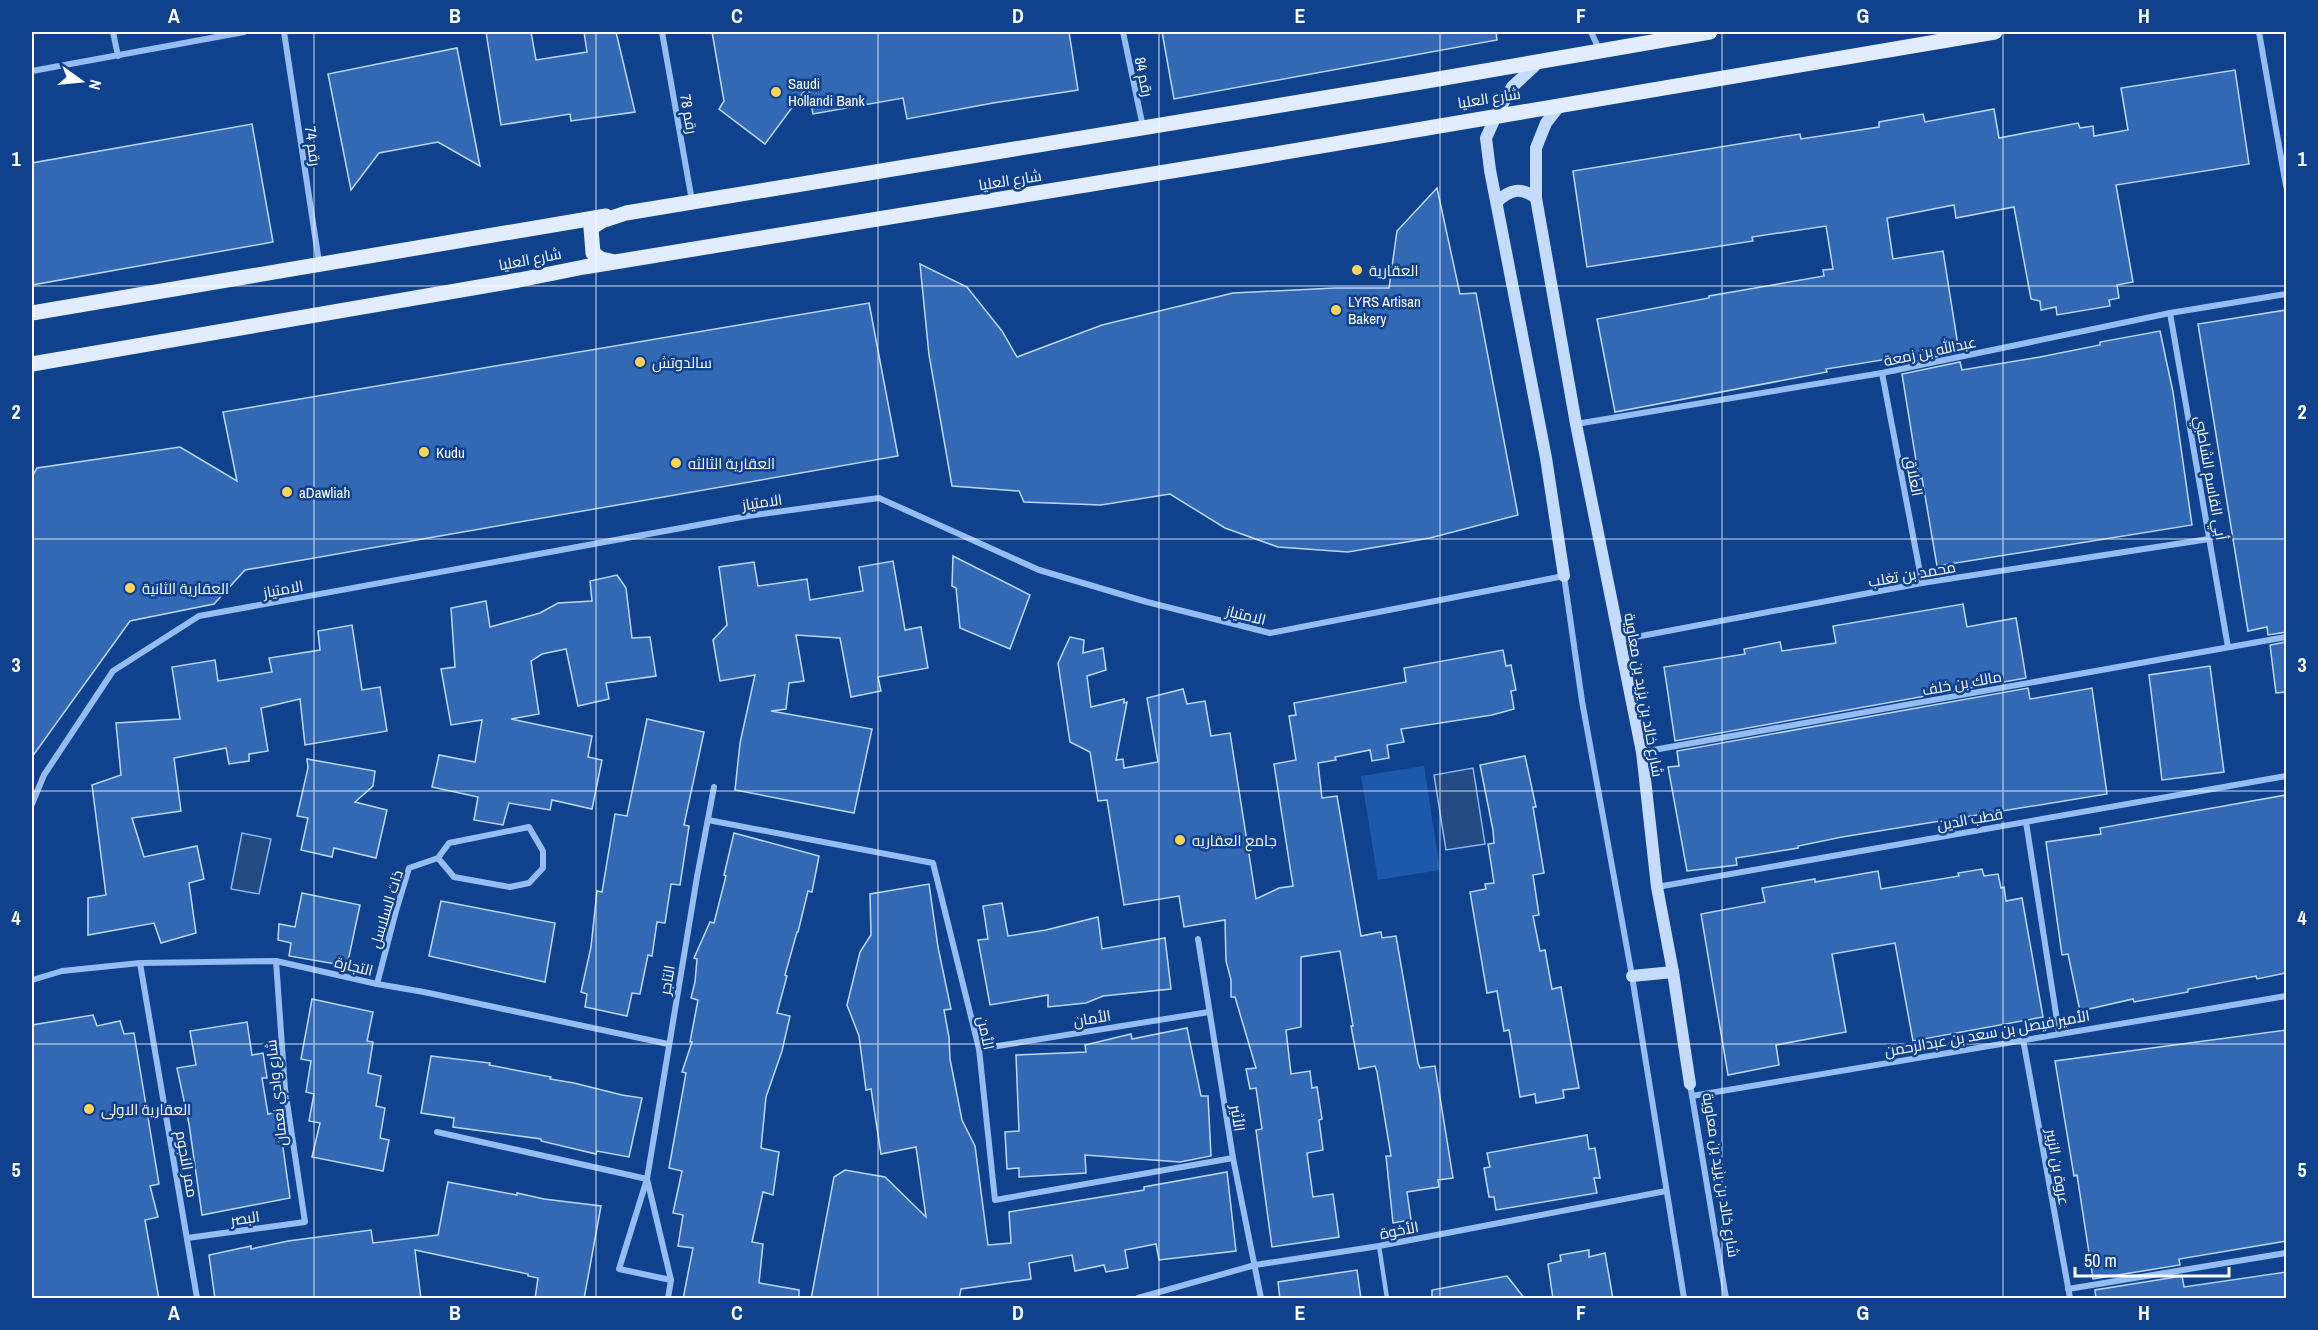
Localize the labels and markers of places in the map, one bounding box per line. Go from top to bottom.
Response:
place label: Saudi Hollandi Bank [788,73,865,111]
marker: Saudi Hollandi Bank [769,85,783,99]
place label: العقارية [1369,260,1419,281]
marker: العقارية [1350,263,1364,277]
place label: LYRS Artisan Bakery [1348,291,1421,329]
marker: LYRS Artisan Bakery [1329,303,1343,317]
place label: سالدوتش [652,352,712,373]
marker: سالدوتش [633,355,647,369]
place label: Kudu [436,442,465,463]
marker: Kudu [417,445,431,459]
place label: العقارية الثالثه [688,453,775,474]
marker: العقارية الثالثه [669,456,683,470]
place label: aDawliah [299,482,350,503]
marker: aDawliah [280,485,294,499]
place label: العقارية الثانية [142,578,229,599]
marker: العقارية الثانية [123,581,137,595]
place label: جامع العقاريه [1192,830,1277,852]
marker: جامع العقاريه [1173,833,1187,847]
place label: العقارية الاولى [101,1099,191,1120]
marker: العقارية الاولى [82,1102,96,1116]

